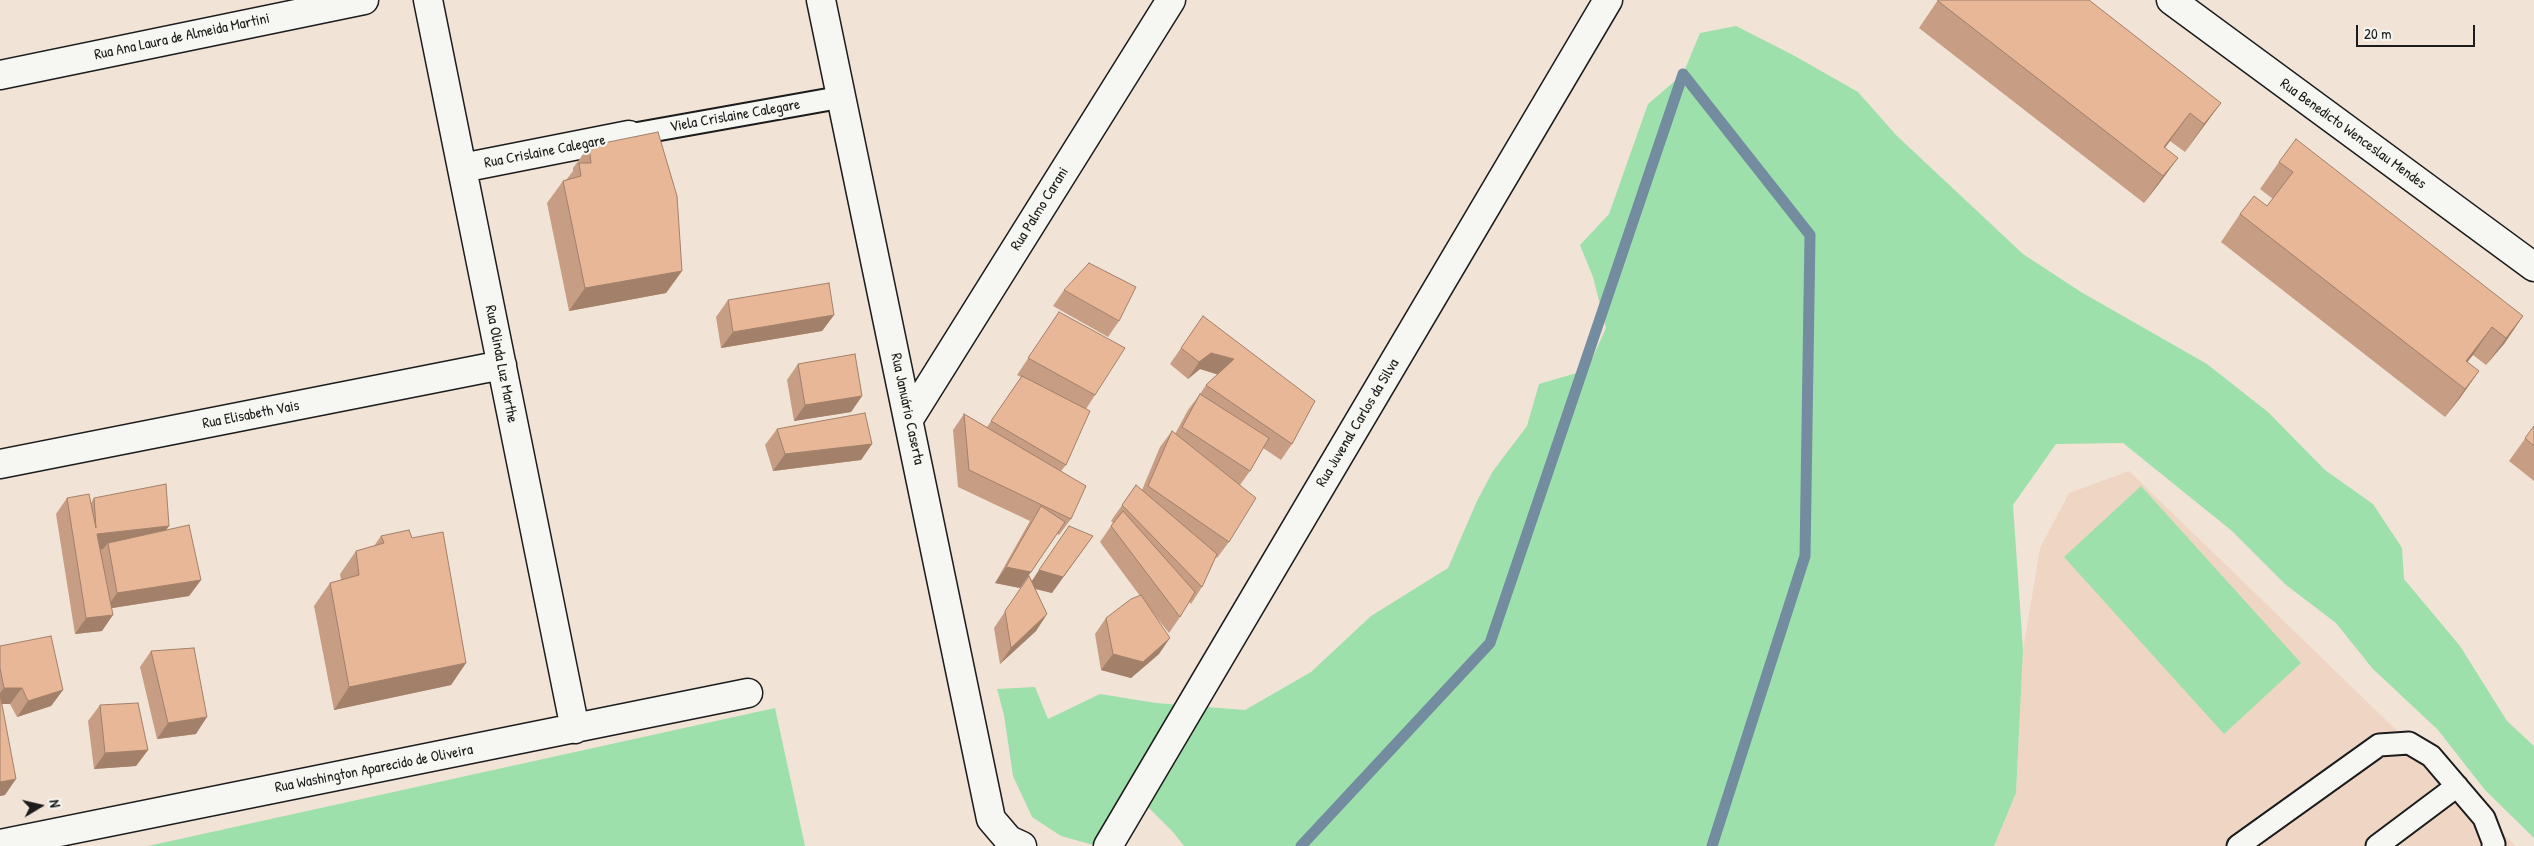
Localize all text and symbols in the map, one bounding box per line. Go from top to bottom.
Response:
street label: Rua Ana Laura de Almeida Martini [93,10,271,64]
scale bar [2359,15,2478,47]
text: 20 m [2364,23,2391,44]
street label: Rua Benedicto Wenceslau Mendes [2276,75,2430,193]
street label: Viela Crislaine Calegare [668,96,802,136]
street label: Rua Crislaine Calegare [483,131,607,173]
street label: Rua Palmo Carani [1007,164,1073,254]
street label: Rua Olinda Luz Marthe [481,304,521,424]
street label: Rua Januário Caserta [886,352,928,466]
street label: Rua Juvenal Carlos da Silva [1313,356,1403,490]
street label: Rua Elisabeth Vais [201,397,301,433]
street label: Rua Washington Aparecido de Oliveira [273,741,475,797]
north arrow [15,781,65,831]
text: N [45,798,65,809]

